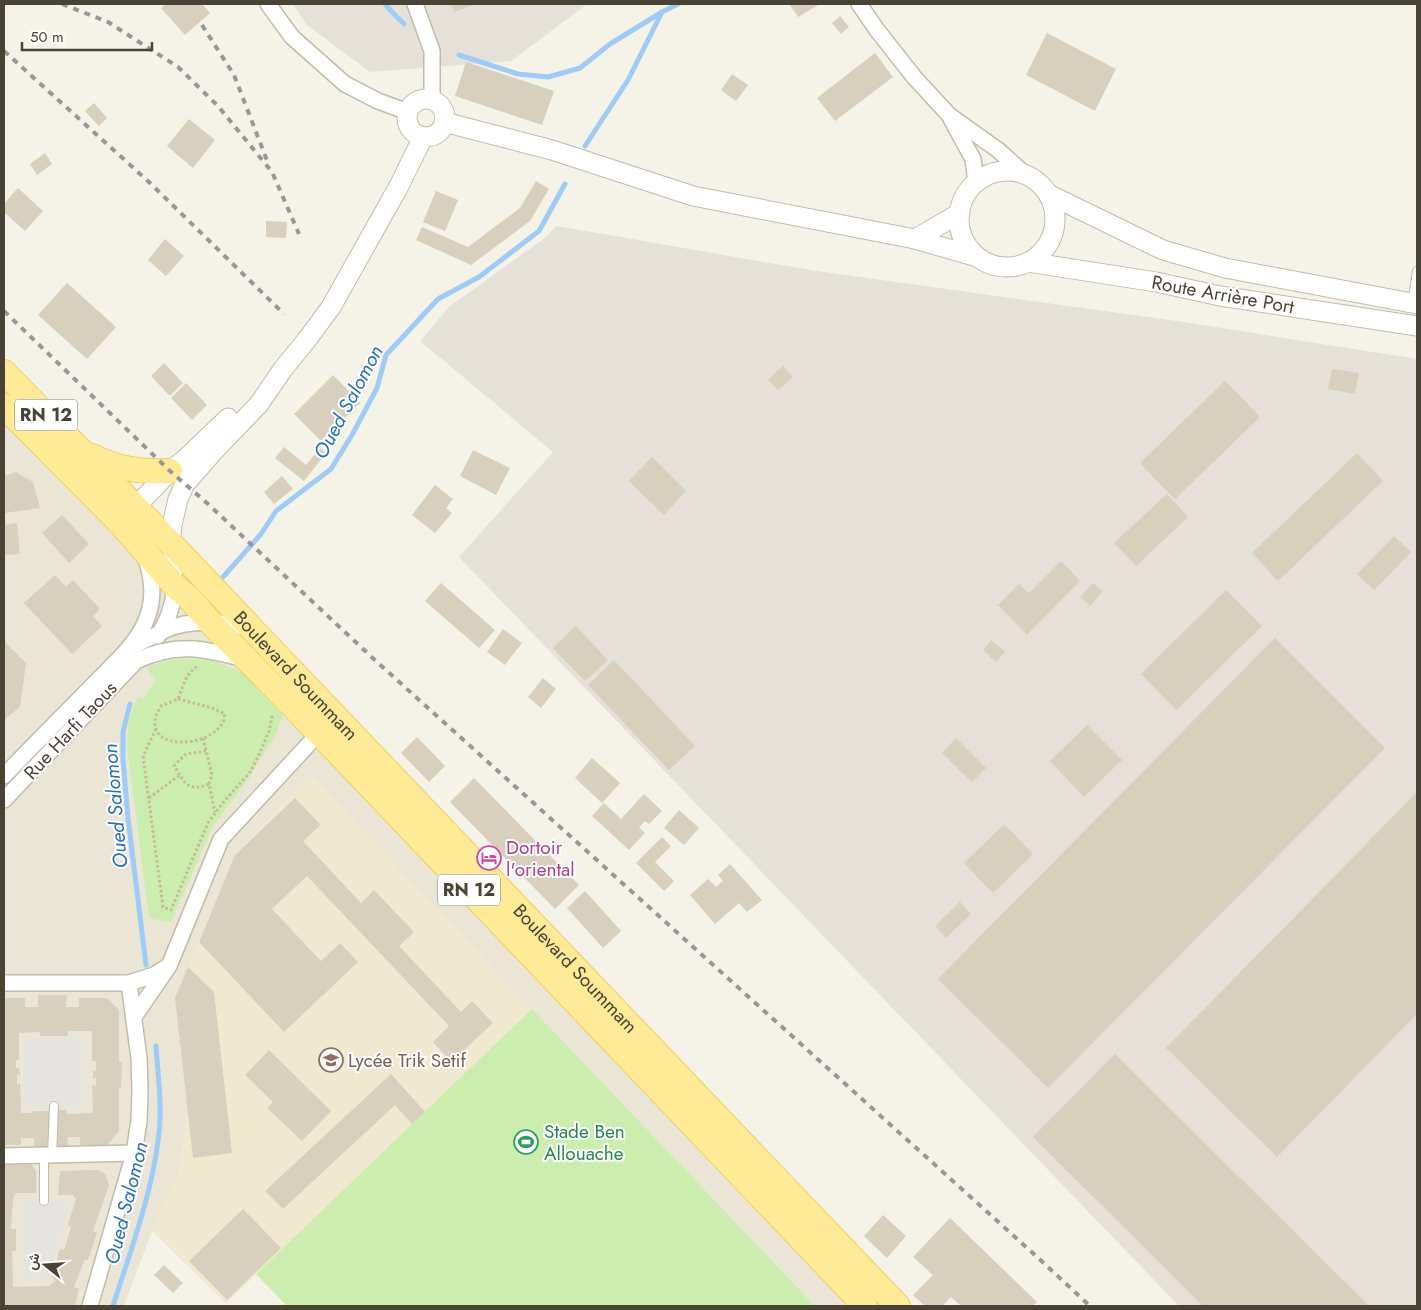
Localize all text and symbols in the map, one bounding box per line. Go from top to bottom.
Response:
scale bar [22,20,152,52]
text: 50 m [30,26,64,48]
street label: Route Arrière Port [1149,269,1297,320]
water label: Oued Salomon [306,340,391,464]
road number: RN 12 [15,400,77,430]
street label: Boulevard Soummam [227,605,364,746]
street label: Rue Harfi Taous [18,675,123,785]
water label: Oued Salomon [96,742,135,870]
place label: Dortoir l'oriental [506,834,575,883]
hotel icon: Dortoir l'oriental [476,845,502,871]
road number: RN 12 [438,874,500,906]
street label: Boulevard Soummam [507,898,644,1039]
school or university icon: Lycée Trik Setif [318,1047,344,1073]
place label: Lycée Trik Setif [348,1047,467,1074]
place label: Stade Ben Allouache [544,1118,625,1167]
sports icon: Stade Ben Allouache [513,1129,539,1155]
water label: Oued Salomon [97,1139,156,1267]
north arrow [20,1240,70,1290]
text: ش [21,1250,45,1272]

